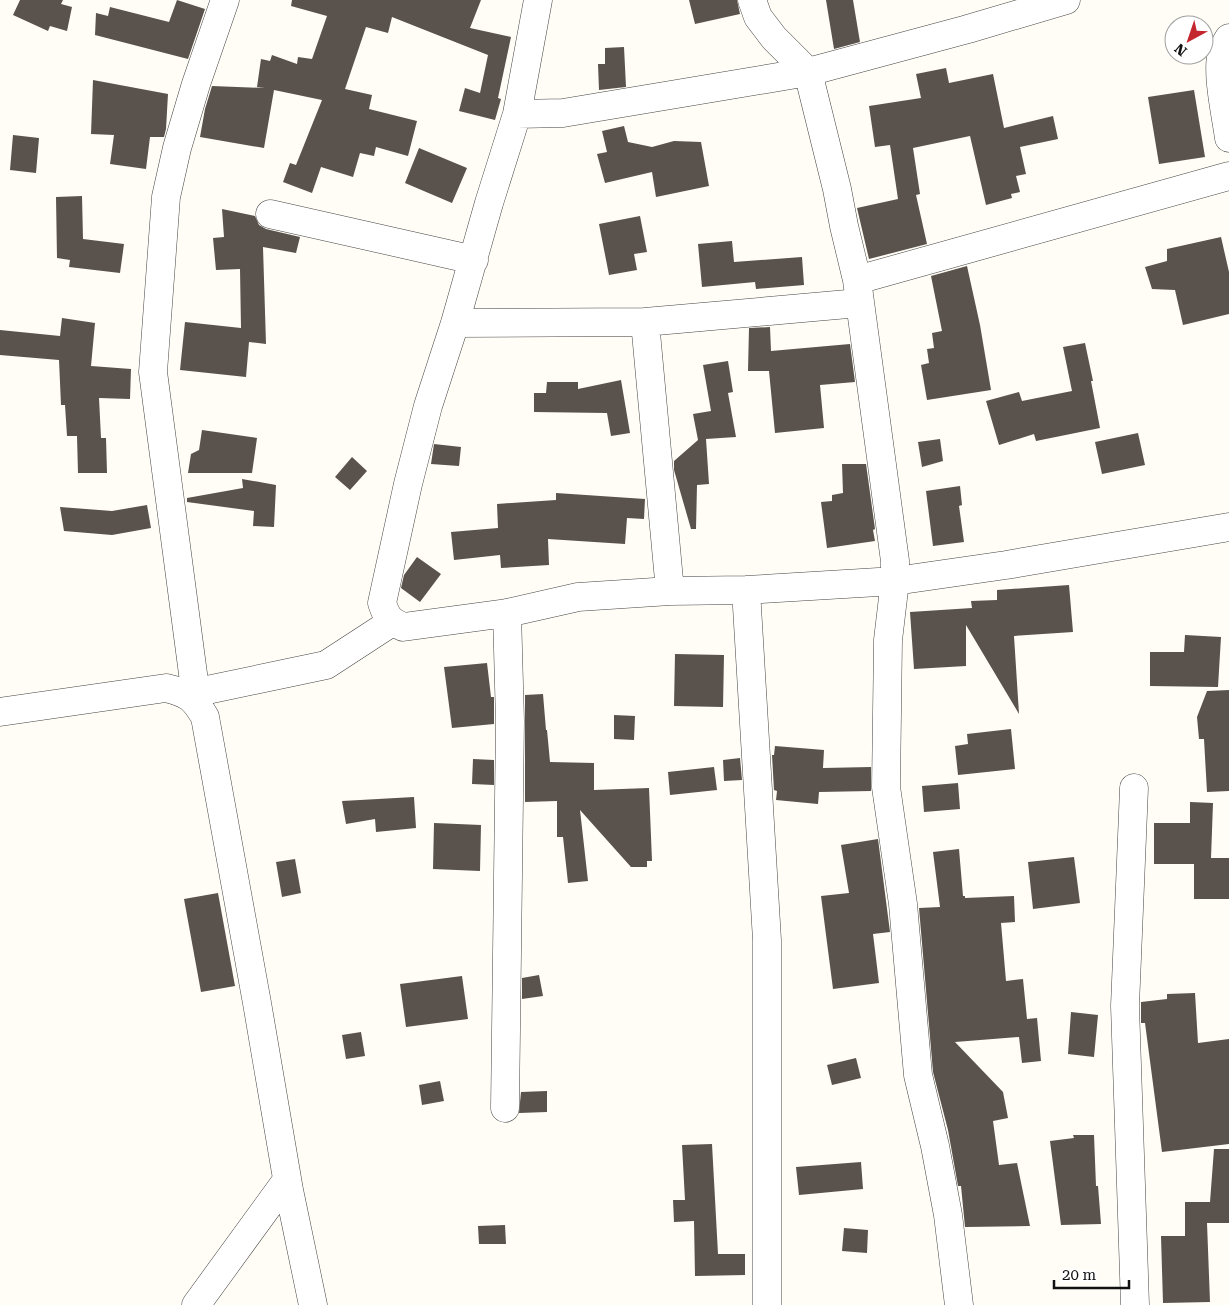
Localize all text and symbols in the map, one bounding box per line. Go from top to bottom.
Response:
north arrow [1164,15,1214,65]
text: N [1171,40,1190,60]
scale bar [1054,1258,1129,1290]
text: 20 m [1062,1266,1097,1284]

